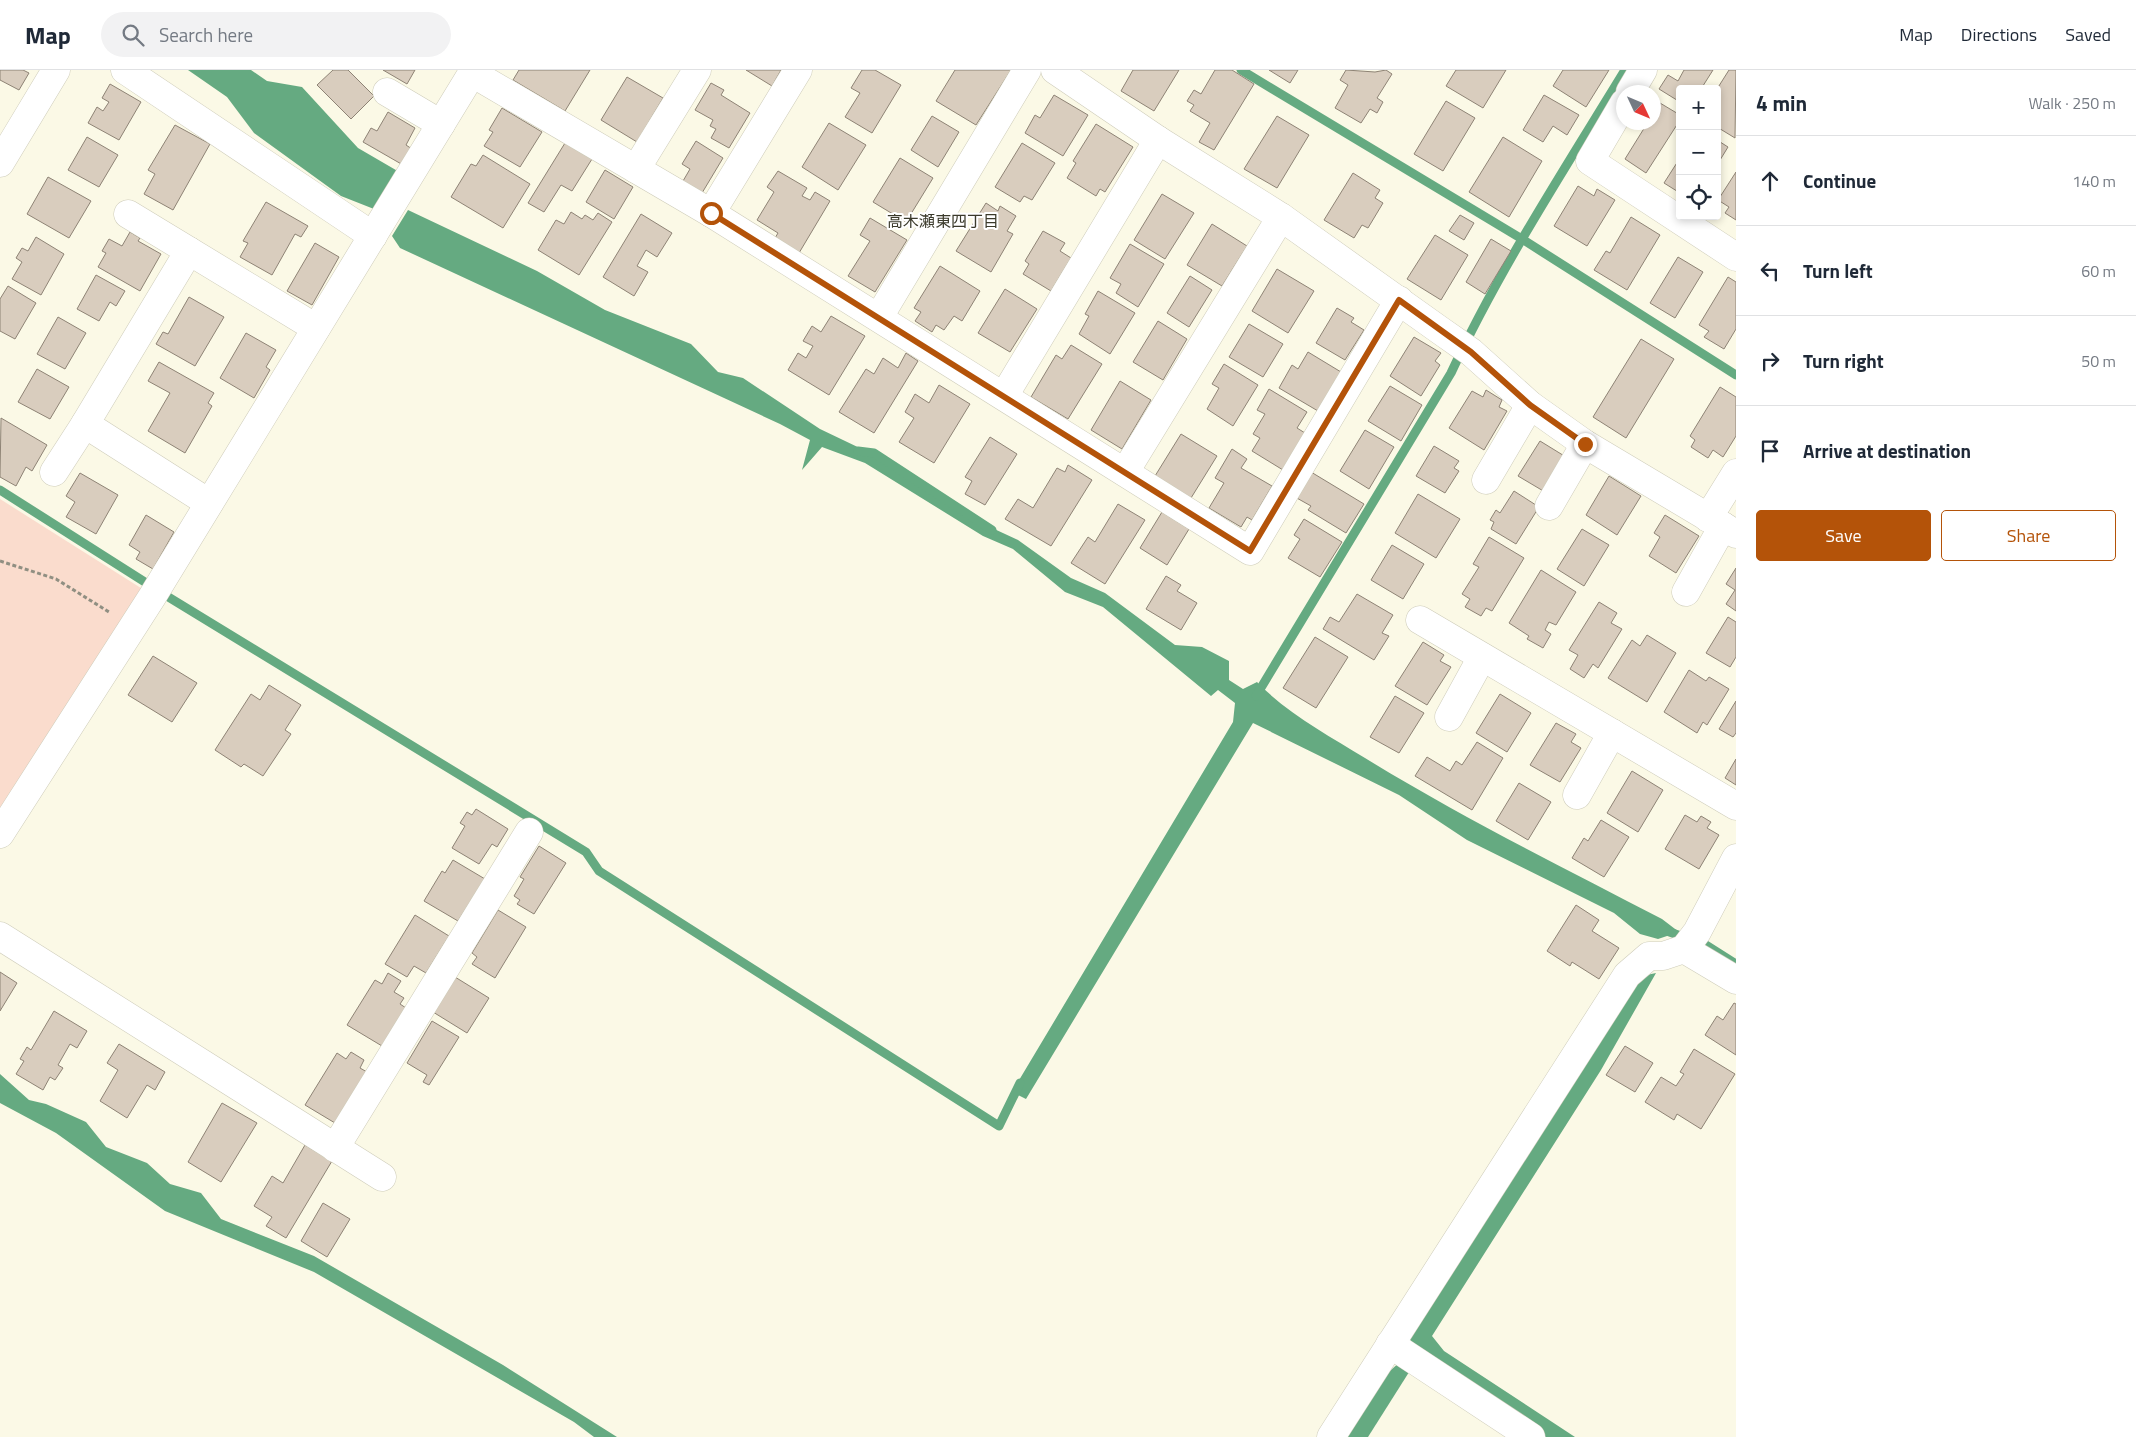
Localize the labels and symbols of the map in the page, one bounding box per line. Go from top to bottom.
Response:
north arrow [1616,85,1661,130]
route start [700,202,723,225]
district label: 高木瀬東四丁目 [887,209,999,233]
route end [1574,433,1597,456]

